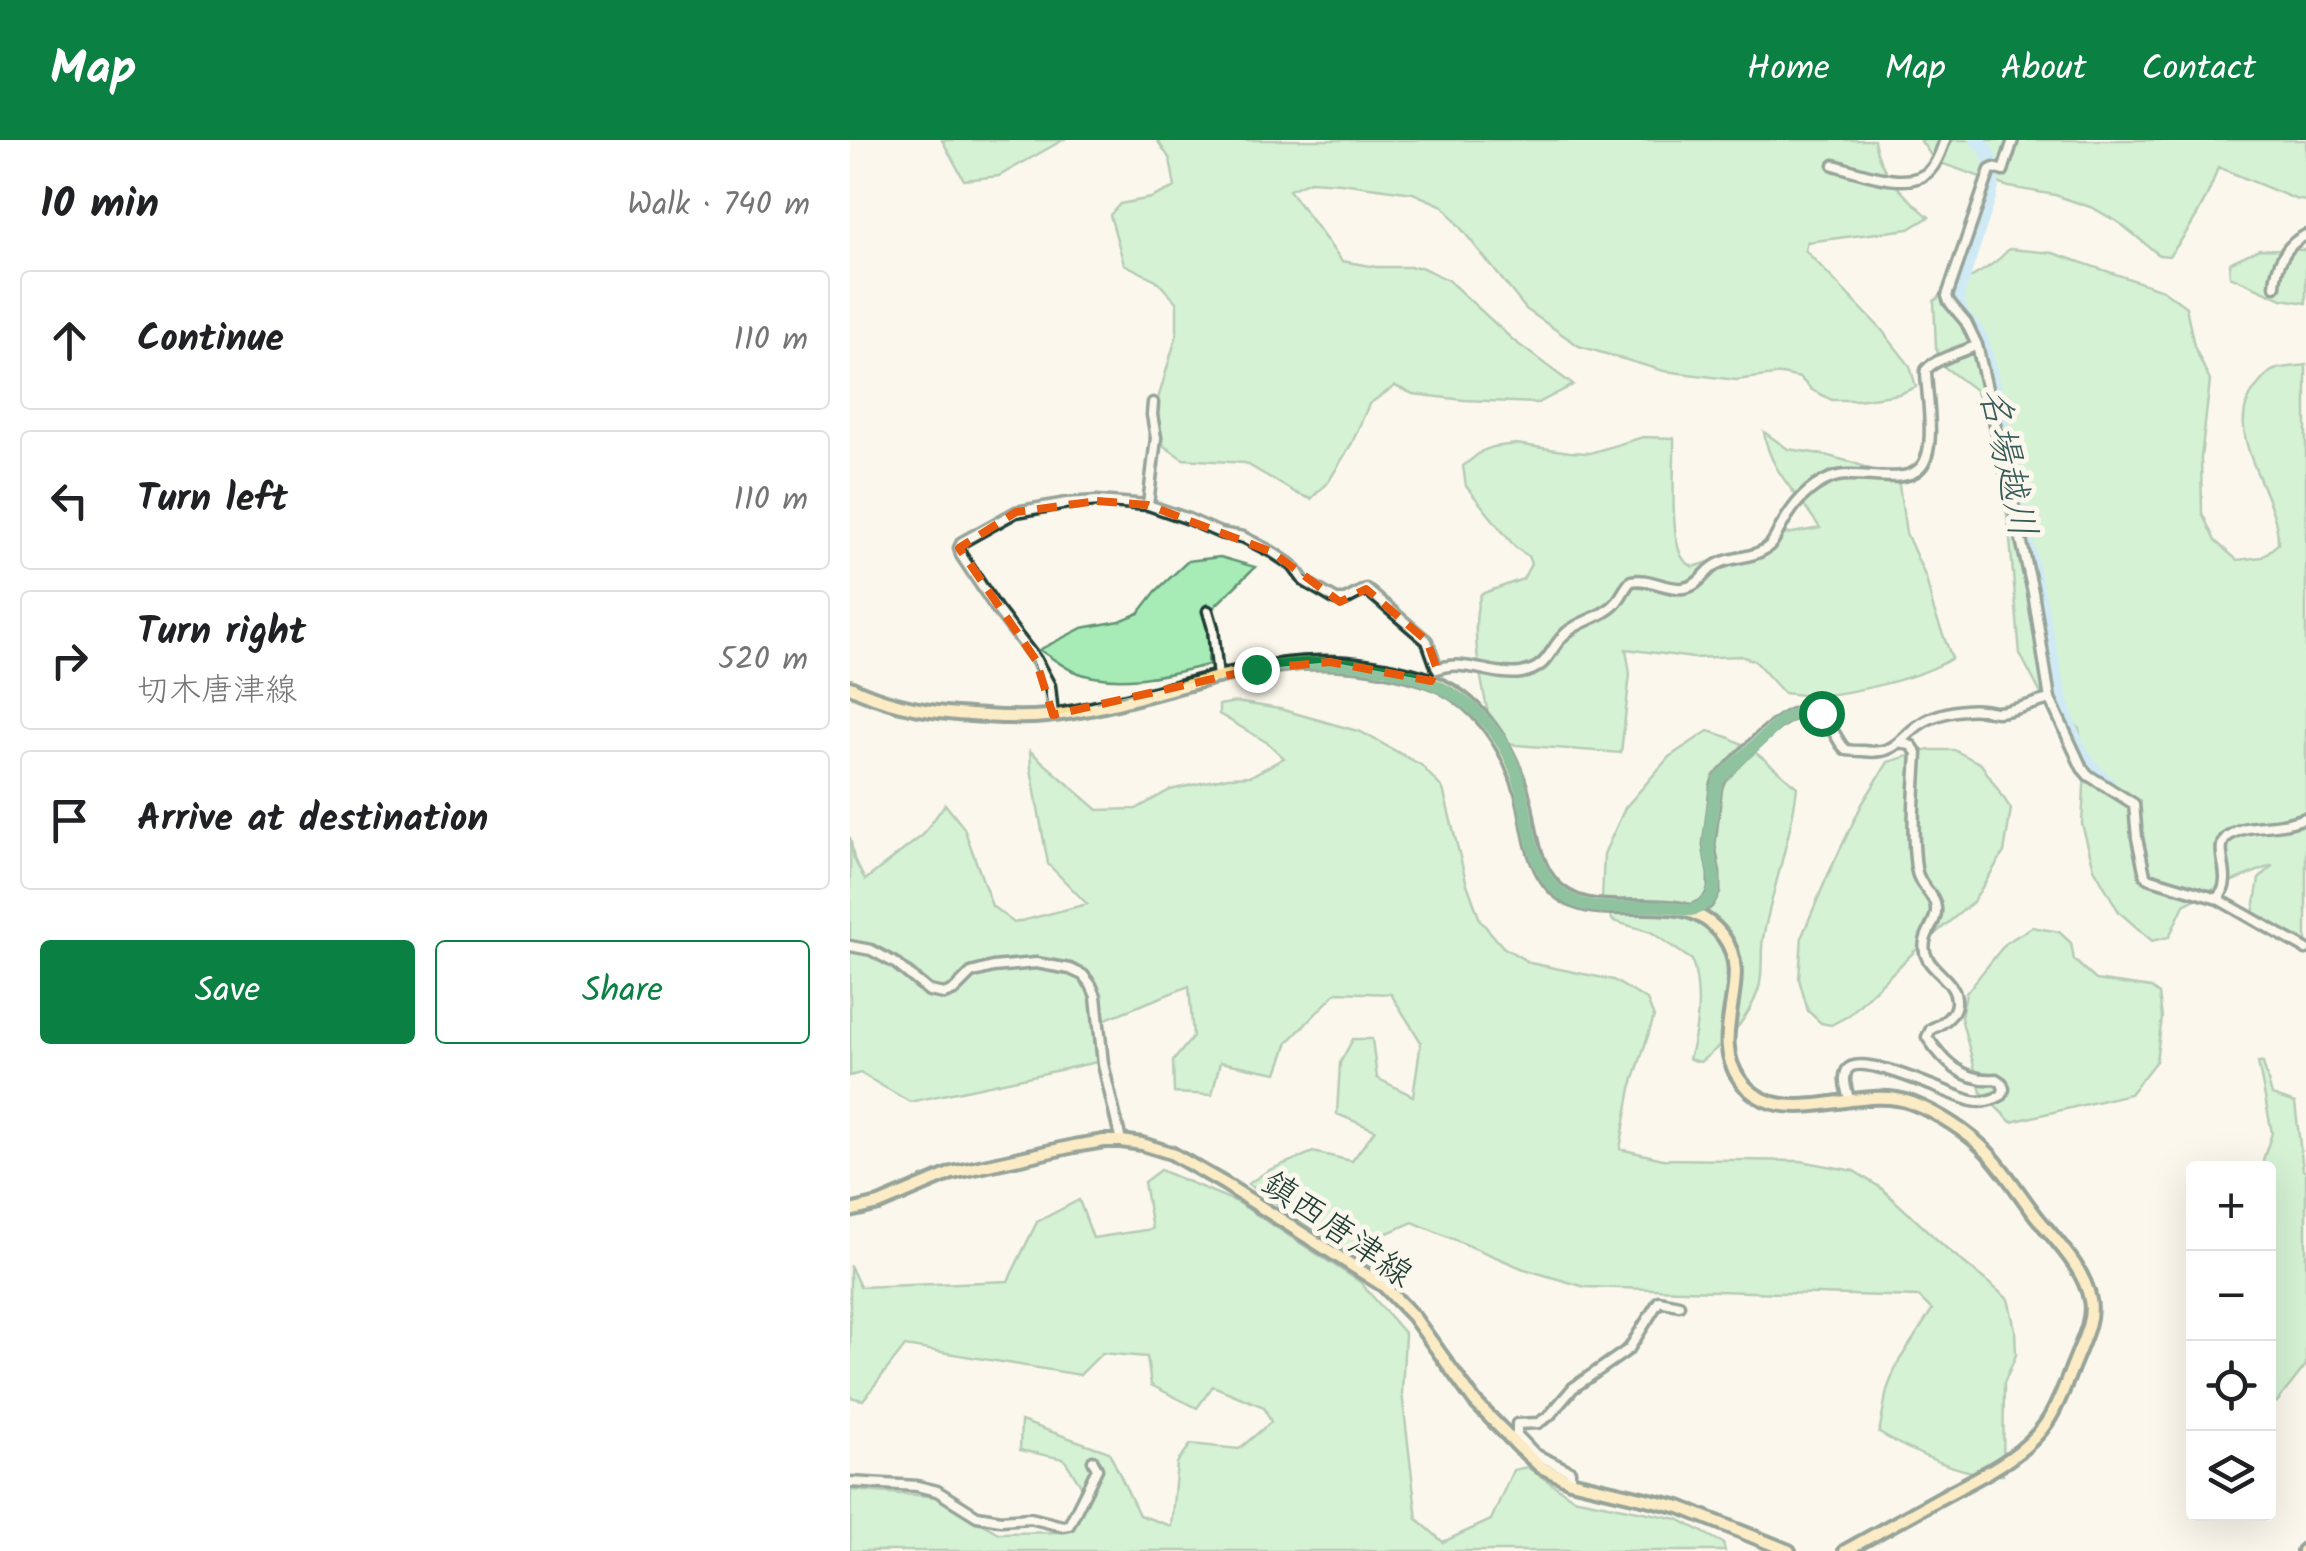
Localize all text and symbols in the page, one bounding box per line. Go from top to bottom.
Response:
text: Map [50,32,137,108]
text: Home [1747,42,1830,98]
text: Map [1885,42,1946,98]
text: About [2001,42,2086,98]
text: Contact [2141,42,2256,98]
text: 10 min [40,172,159,239]
text: Walk · 740 m [627,180,810,231]
text: Continue [137,310,284,370]
icon: ahead [42,313,97,368]
text: 110 m [734,315,808,366]
water label: 名場越川 [1961,382,2051,543]
text: Turn left [137,470,288,530]
icon: left [42,473,97,528]
text: 110 m [734,475,808,526]
text: Turn right [137,603,306,663]
icon: right [42,633,97,688]
text: 520 m [718,635,808,686]
route end [1234,647,1280,693]
text: 切木唐津線 [137,666,297,717]
route start [1799,691,1845,737]
text: Arrive at destination [137,790,488,850]
icon: arrive [42,793,97,848]
button: Save [40,940,415,1044]
button: Share [435,940,810,1044]
street label: 鎮西唐津線 [1249,1157,1424,1304]
map controls [2186,1161,2276,1521]
button: + [2186,1161,2276,1251]
button: − [2186,1251,2276,1341]
button: locate [2186,1341,2276,1431]
button: layers [2186,1431,2276,1521]

